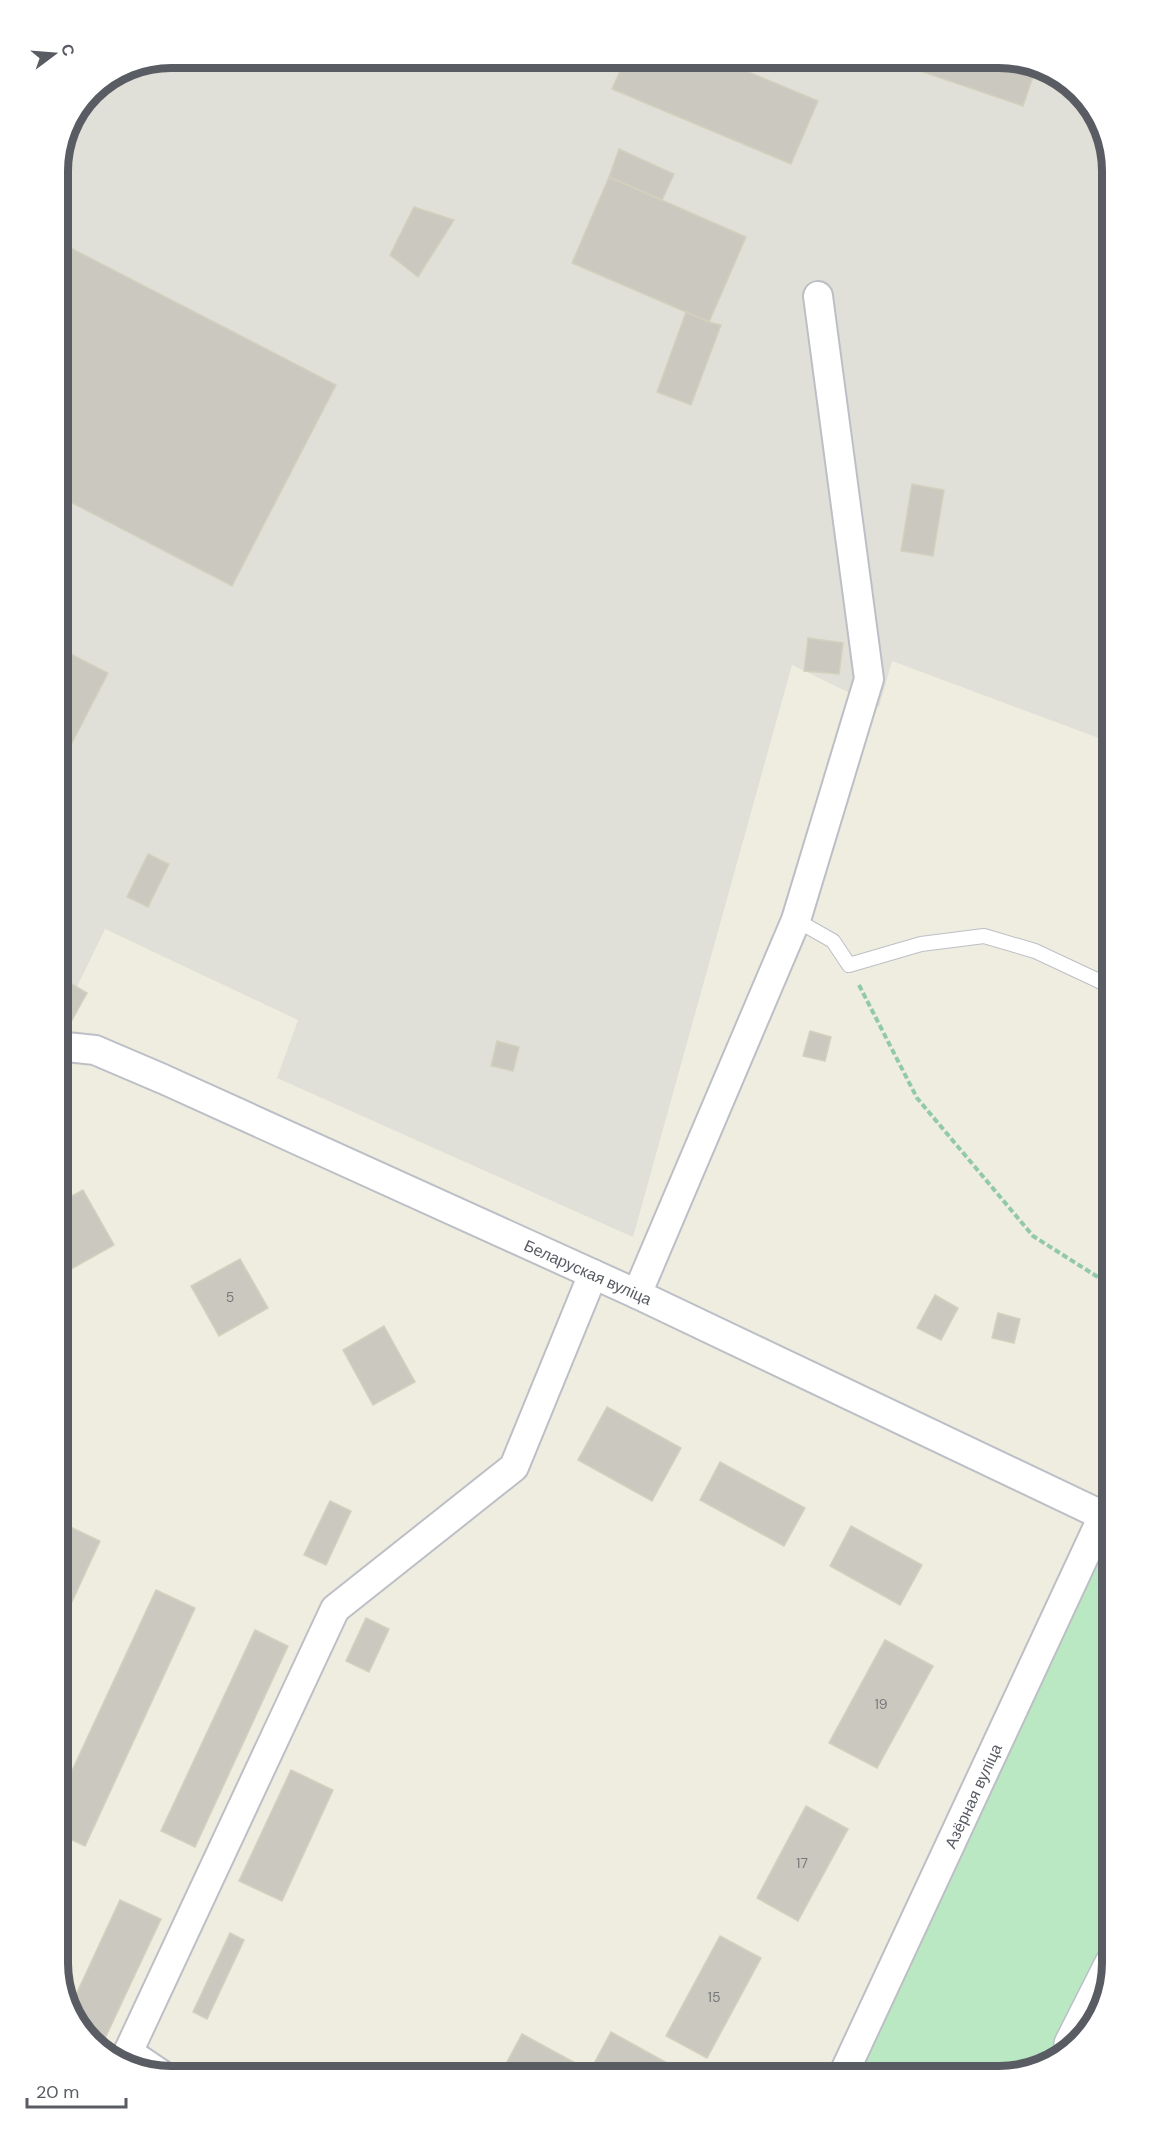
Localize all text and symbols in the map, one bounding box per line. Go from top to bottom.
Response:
north arrow [24,24,84,84]
text: С [56,42,80,59]
street label: Беларуская вуліца [521,1235,655,1310]
house number: 5 [226,1288,234,1306]
house number: 19 [874,1695,888,1713]
street label: Азёрная вуліца [940,1740,1007,1852]
house number: 17 [796,1854,808,1872]
house number: 15 [708,1988,720,2006]
scale bar [27,2071,126,2109]
text: 20 m [36,2080,79,2104]

